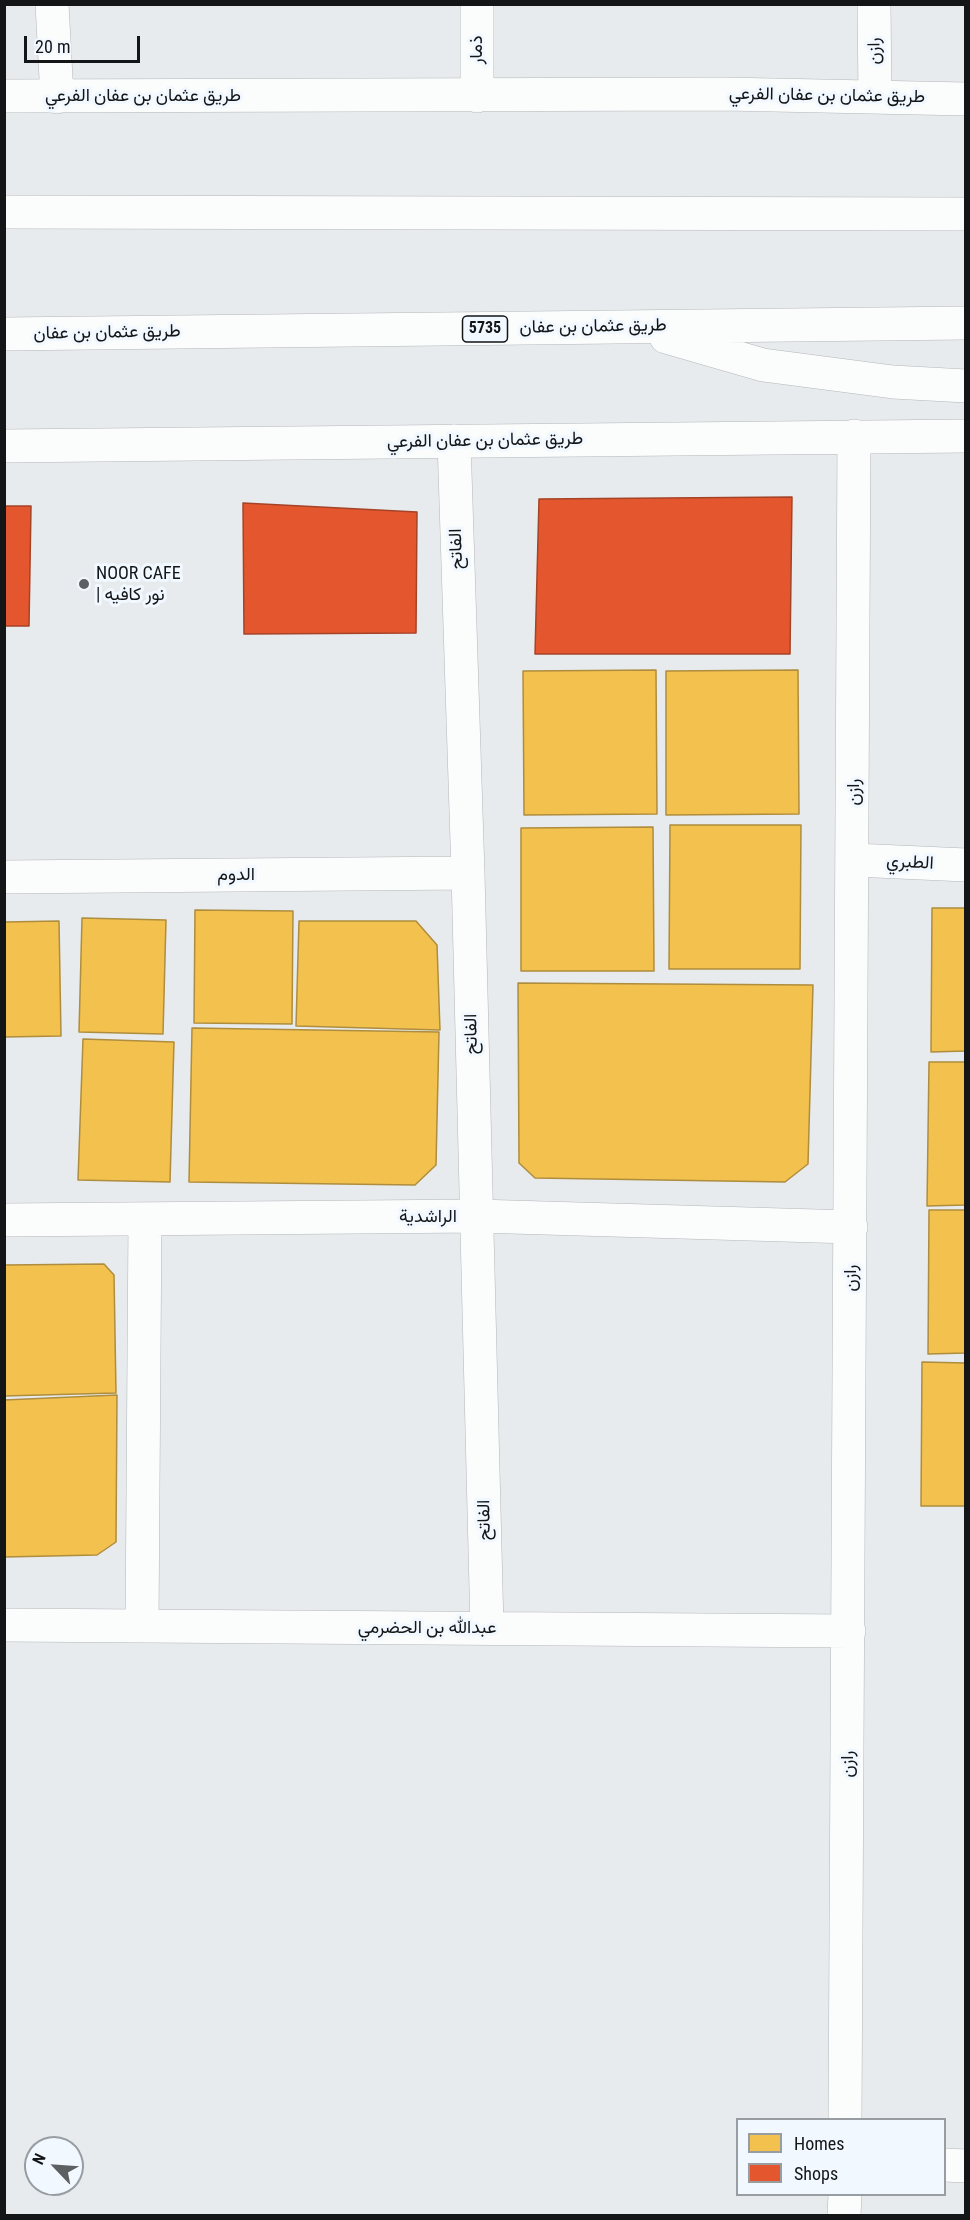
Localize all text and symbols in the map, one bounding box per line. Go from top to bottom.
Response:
scale bar [27,24,142,62]
street label: ذمار [466,35,488,65]
text: 20 m [35,36,70,57]
street label: رازن [864,37,886,65]
street label: طريق عثمان بن عفان الفرعي [729,83,925,109]
street label: طريق عثمان بن عفان الفرعي [45,85,241,107]
street label: طريق عثمان بن عفان [519,315,667,339]
road number: 5735 [462,316,508,342]
street label: طريق عثمان بن عفان [33,321,181,345]
street label: طريق عثمان بن عفان الفرعي [387,428,583,454]
street label: الفاتح [445,528,469,570]
place label: NOOR CAFE | نور كافيه [96,563,181,606]
marker: NOOR CAFE | نور كافيه [77,577,91,591]
street label: رازن [843,779,865,805]
street label: الطبري [886,851,934,875]
street label: الدوم [217,864,255,886]
street label: الفاتح [461,1013,483,1055]
street label: الراشدية [399,1206,457,1228]
street label: رازن [840,1265,862,1291]
street label: الفاتح [474,1499,496,1541]
street label: عبدالله بن الحضرمي [358,1617,496,1639]
street label: رازن [837,1751,859,1777]
legend [736,2118,946,2196]
text: Homes [794,2133,844,2154]
north arrow [24,2136,84,2196]
text: N [28,2151,50,2167]
text: Shops [794,2163,838,2184]

